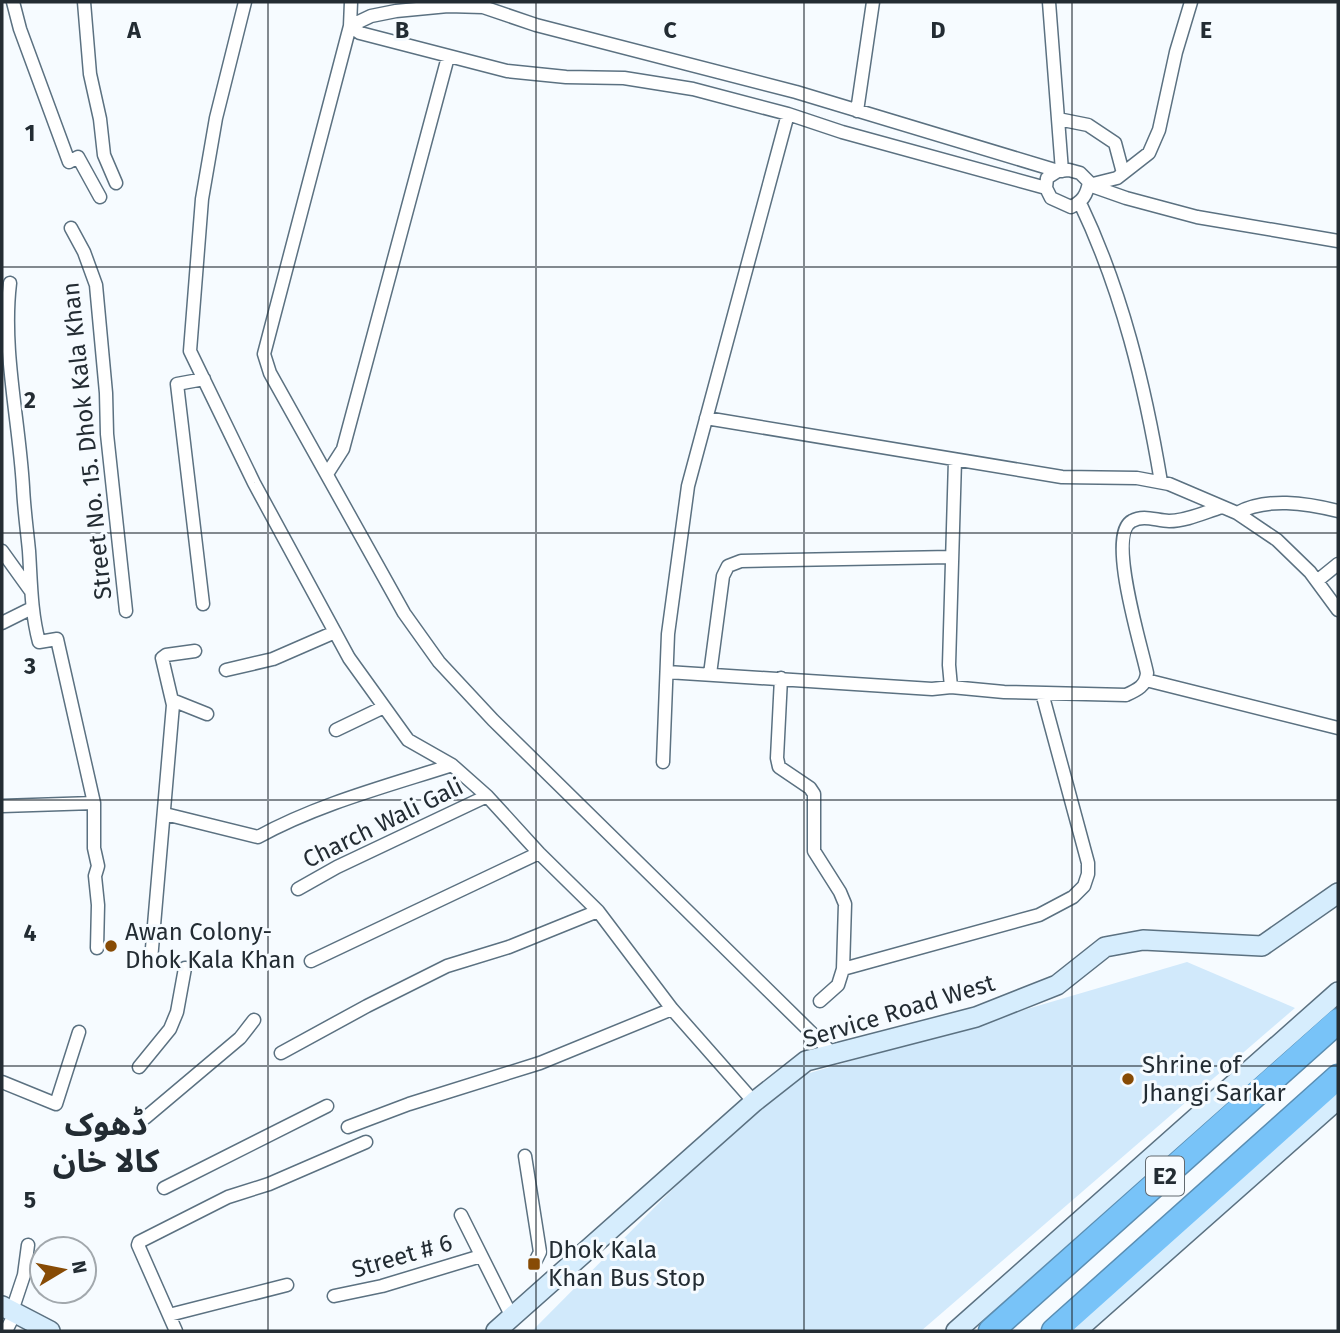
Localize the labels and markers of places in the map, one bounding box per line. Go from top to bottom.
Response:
place label: Awan Colony- Dhok Kala Khan [125,918,296,974]
marker: Awan Colony- Dhok Kala Khan [103,938,119,954]
place label: Shrine of Jhangi Sarkar [1142,1051,1286,1107]
marker: Shrine of Jhangi Sarkar [1120,1071,1136,1087]
place label: Dhok Kala Khan Bus Stop [548,1236,705,1292]
marker: Dhok Kala Khan Bus Stop [526,1256,542,1272]

